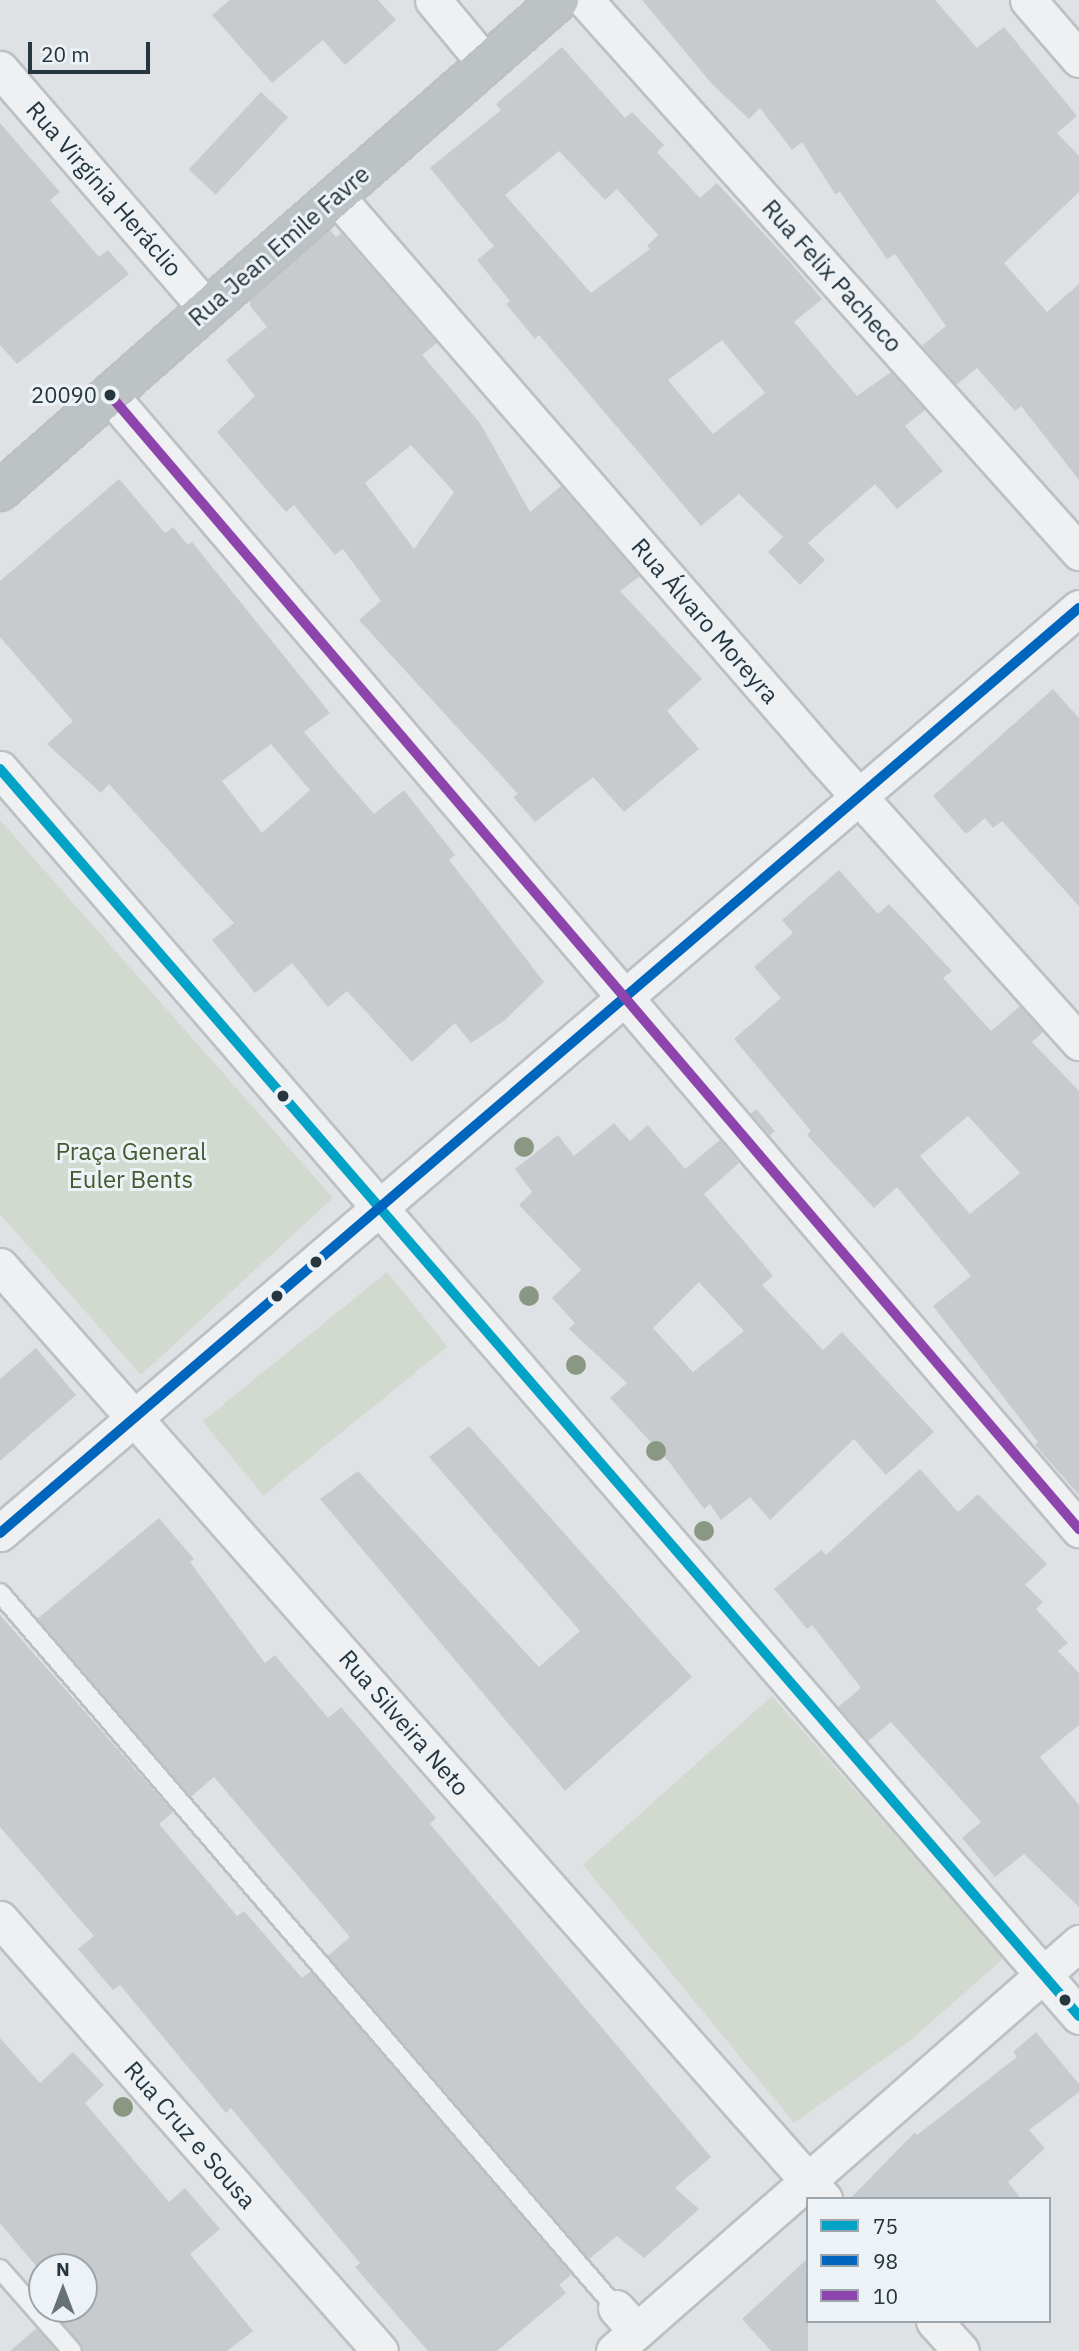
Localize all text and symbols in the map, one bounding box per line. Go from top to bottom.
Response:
scale bar [32,28,154,72]
text: 20 m [41,40,90,68]
street label: Rua Virgínia Heráclio [20,95,188,283]
street label: Rua Jean Emile Favre [183,160,375,332]
street label: Rua Felix Pacheco [756,194,908,358]
place label: 20090 [31,382,97,408]
marker: 20090 [103,388,117,402]
street label: Rua Álvaro Moreyra [625,532,785,710]
unlabelled marker [276,1089,290,1103]
park label: Praça General Euler Bents [55,1138,207,1194]
unlabelled marker [309,1255,323,1269]
unlabelled marker [270,1289,284,1303]
street label: Rua Silveira Neto [333,1644,475,1802]
unlabelled marker [1058,1993,1072,2007]
street label: Rua Cruz e Sousa [118,2055,262,2215]
legend [806,2197,1051,2323]
text: 75 [873,2212,898,2240]
text: 98 [873,2247,898,2275]
north arrow [28,2253,98,2323]
text: N [56,2257,70,2281]
text: 10 [873,2282,898,2310]

